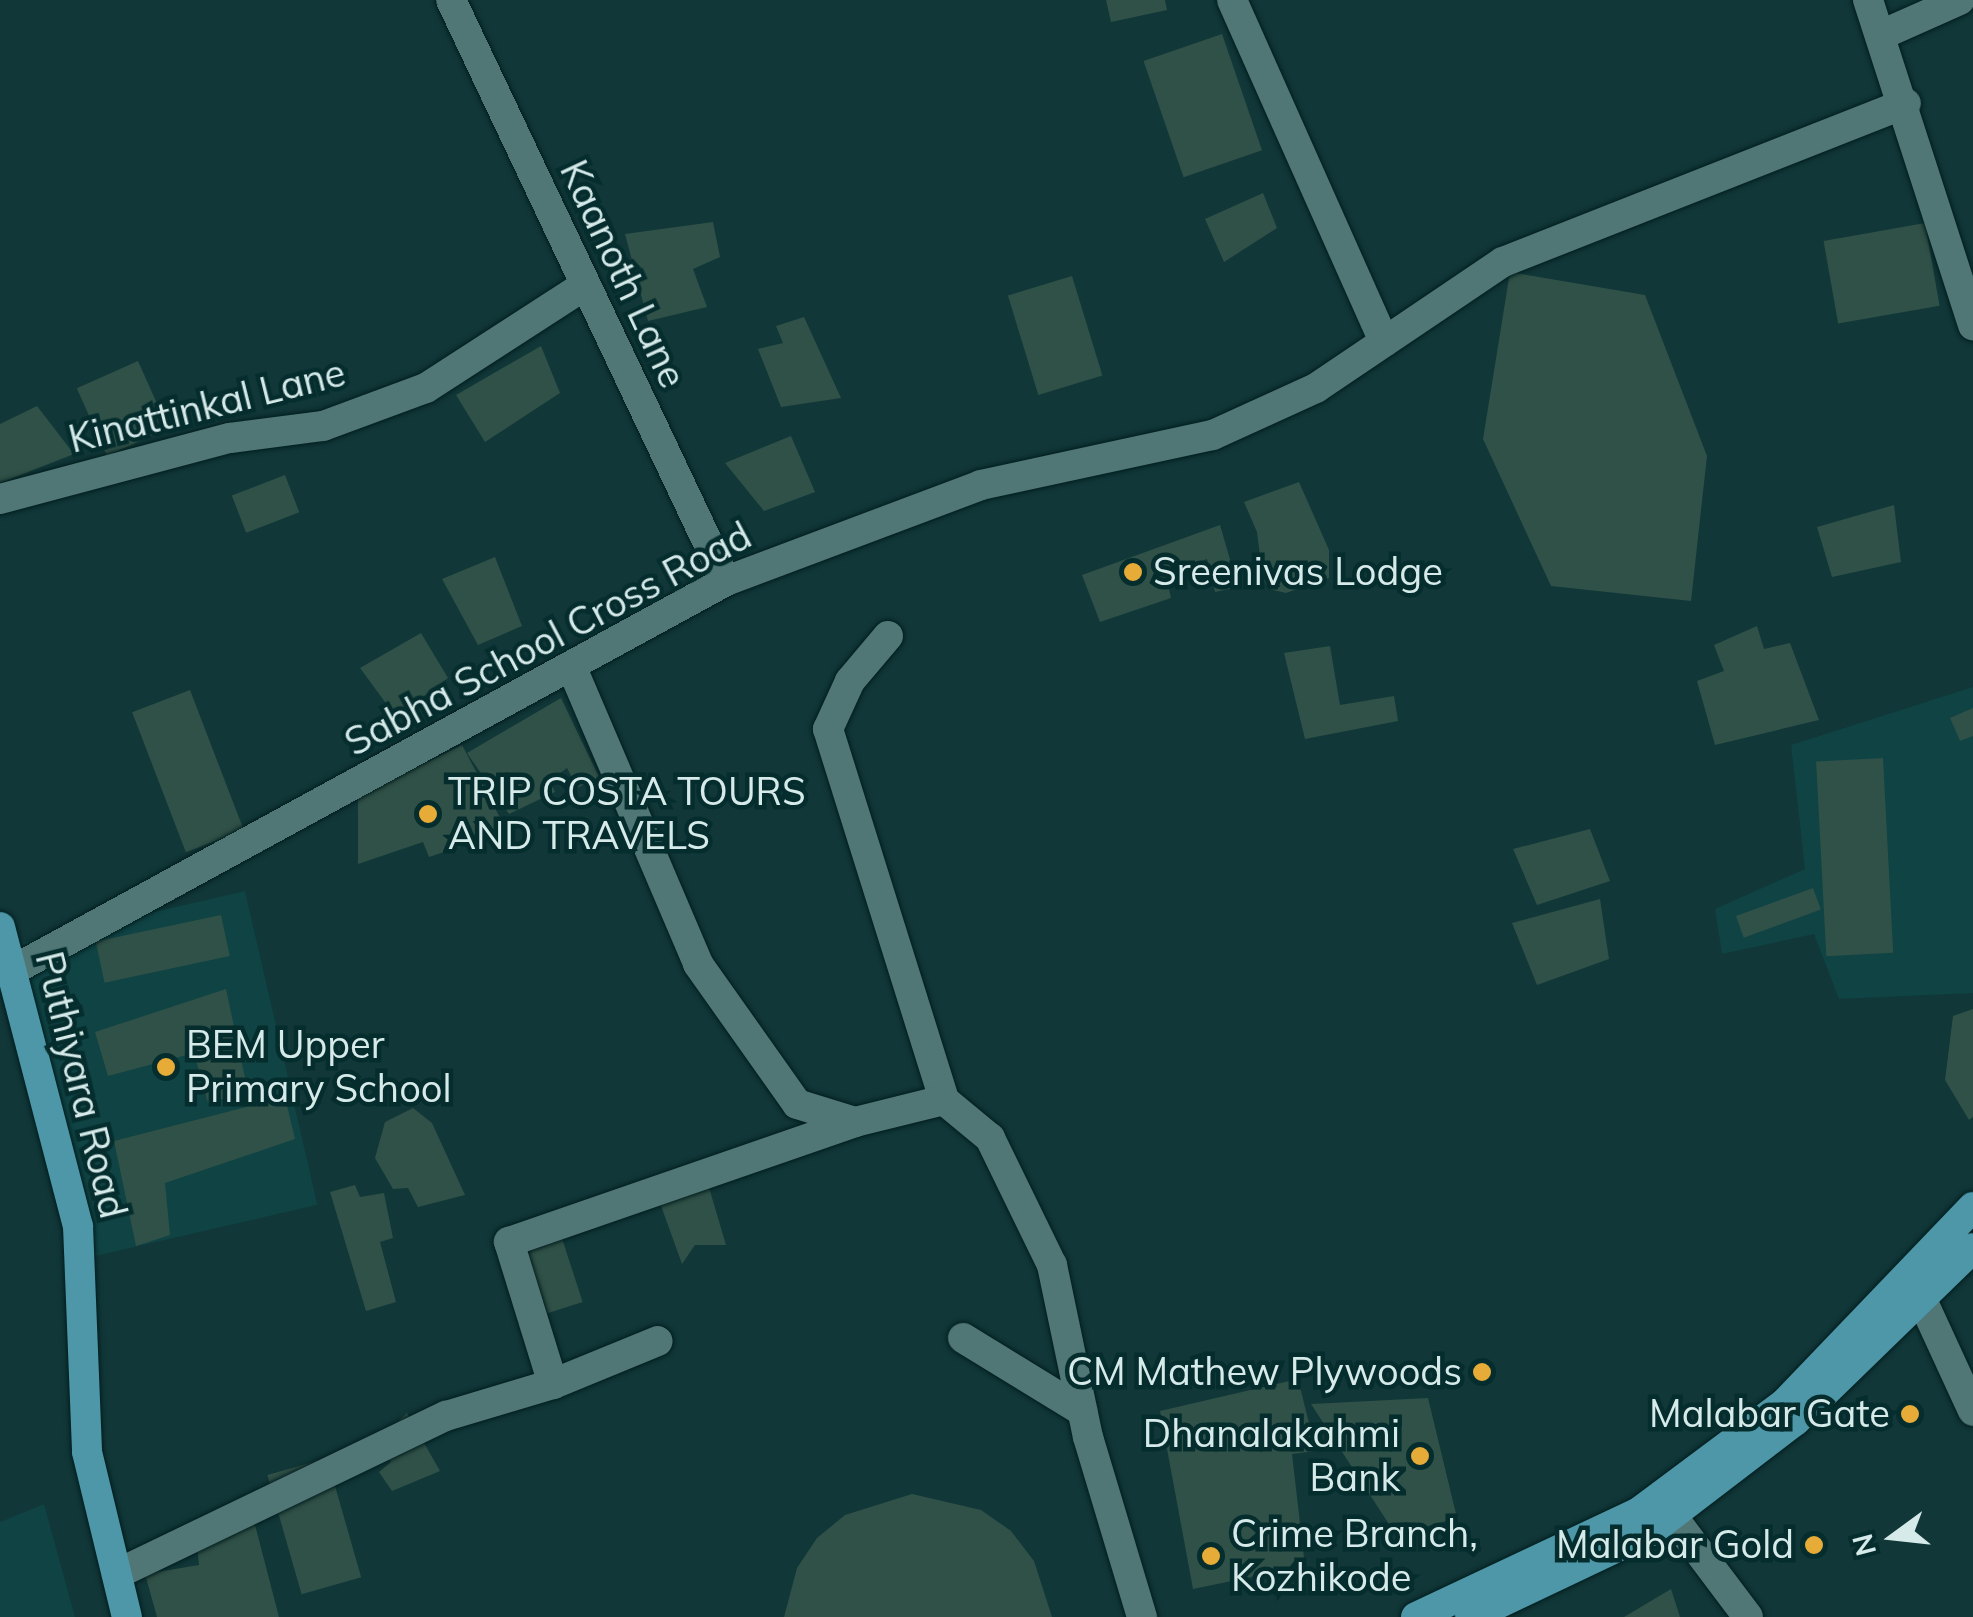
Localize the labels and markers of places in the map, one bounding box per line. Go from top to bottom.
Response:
place label: Sreenivas Lodge [1153,549,1443,595]
marker: Sreenivas Lodge [1122,561,1144,583]
place label: TRIP COSTA TOURS AND TRAVELS [448,769,806,858]
marker: TRIP COSTA TOURS AND TRAVELS [417,803,439,825]
place label: BEM Upper Primary School [186,1022,452,1112]
marker: BEM Upper Primary School [155,1056,177,1078]
place label: CM Mathew Plywoods [1067,1349,1462,1395]
marker: CM Mathew Plywoods [1471,1361,1493,1383]
place label: Malabar Gate [1649,1391,1890,1437]
marker: Malabar Gate [1899,1403,1921,1425]
place label: Dhanalakahmi Bank [1143,1411,1400,1500]
marker: Dhanalakahmi Bank [1409,1445,1431,1467]
place label: Crime Branch, Kozhikode [1231,1511,1478,1600]
place label: Malabar Gold [1556,1522,1794,1568]
marker: Malabar Gold [1803,1534,1825,1556]
marker: Crime Branch, Kozhikode [1200,1545,1222,1567]

